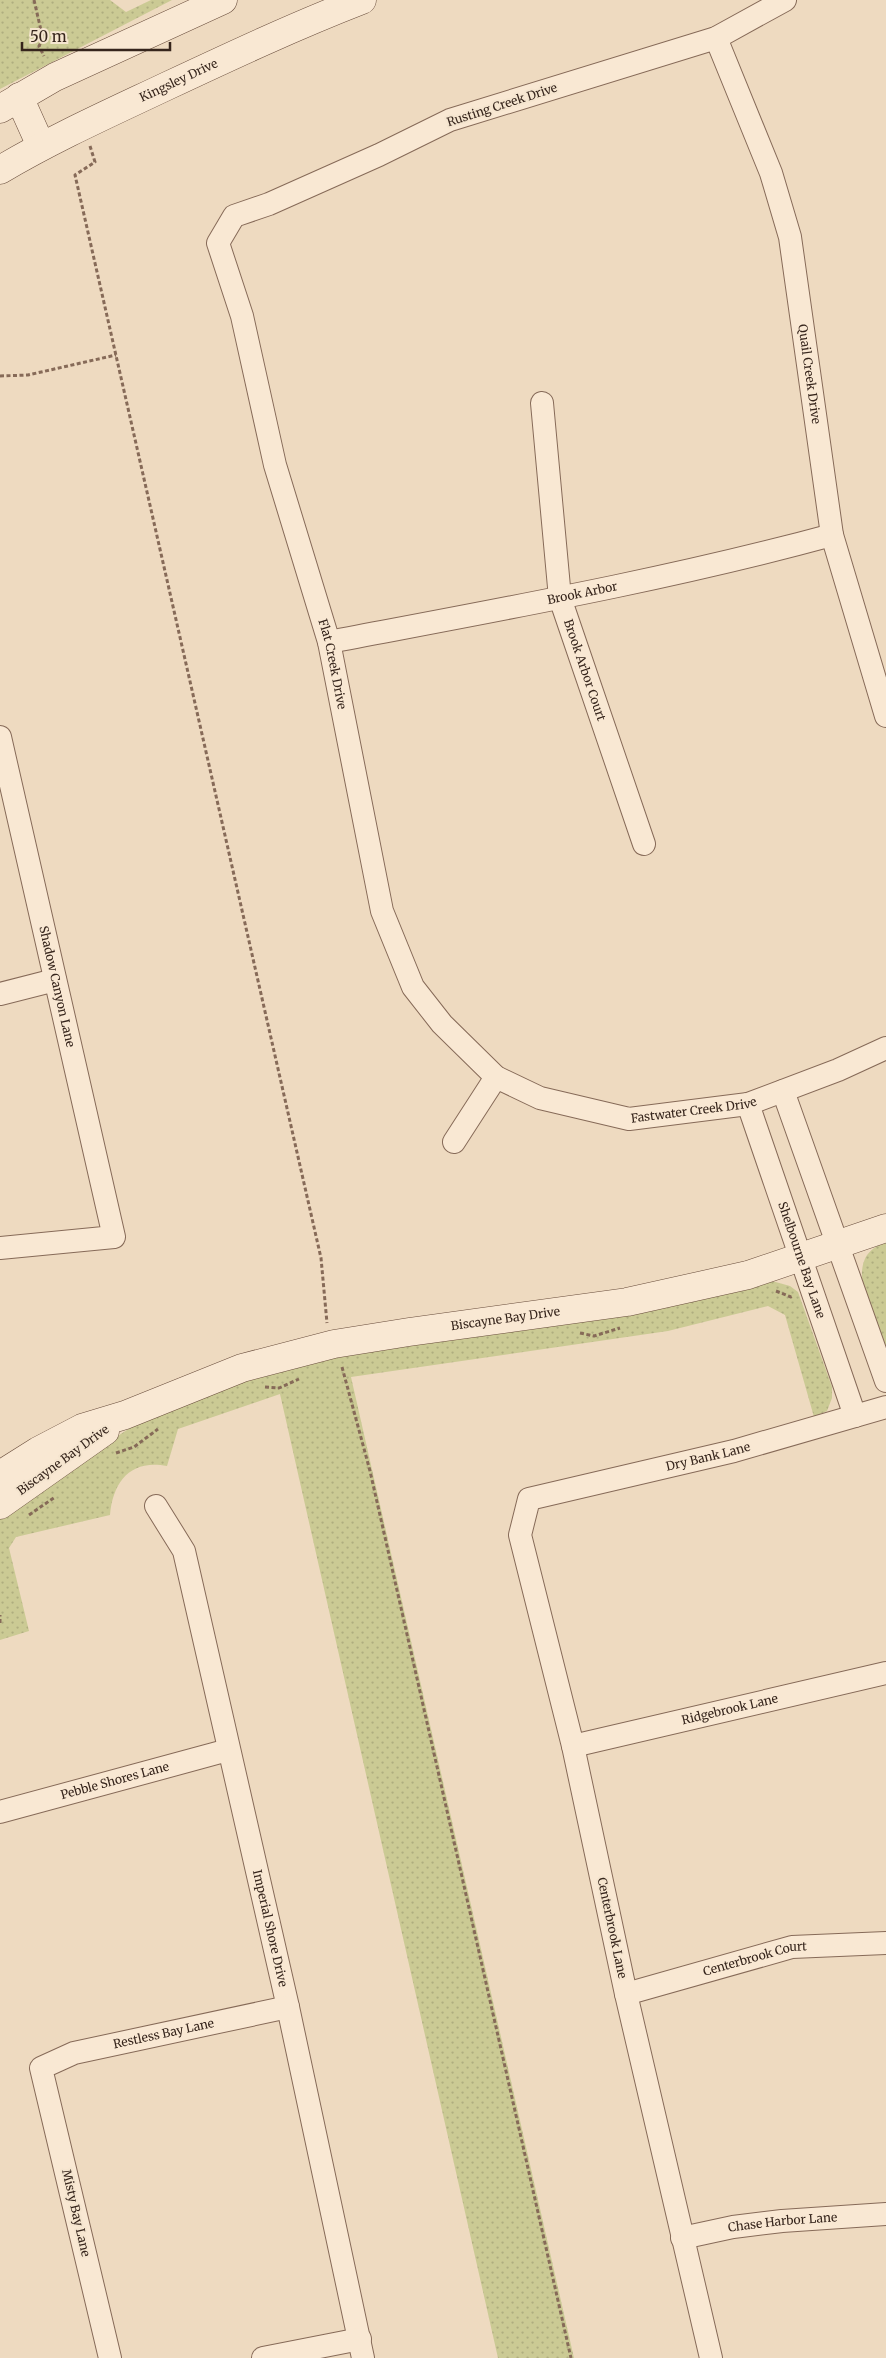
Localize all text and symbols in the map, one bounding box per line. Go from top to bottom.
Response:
scale bar [22,20,170,52]
text: 50 m [30,27,67,46]
street label: Kingsley Drive [137,55,220,105]
street label: Rusting Creek Drive [445,80,559,129]
street label: Quail Creek Drive [795,323,824,425]
street label: Brook Arbor [546,578,619,607]
street label: Flat Creek Drive [315,617,350,711]
street label: Brook Arbor Court [561,617,609,723]
street label: Shadow Canyon Lane [36,924,78,1049]
street label: Fastwater Creek Drive [630,1093,759,1126]
street label: Shelbourne Bay Lane [775,1200,829,1320]
street label: Biscayne Bay Drive [450,1303,561,1333]
street label: Biscayne Bay Drive [14,1421,111,1498]
street label: Dry Bank Lane [664,1439,752,1474]
street label: Ridgebrook Lane [680,1690,779,1727]
street label: Pebble Shores Lane [59,1758,171,1802]
street label: Imperial Shore Drive [250,1868,291,1988]
street label: Centerbrook Lane [594,1876,631,1980]
street label: Centerbrook Court [701,1938,807,1979]
street label: Restless Bay Lane [112,2015,215,2051]
street label: Misty Bay Lane [59,2168,94,2258]
street label: Chase Harbor Lane [726,2209,838,2235]

